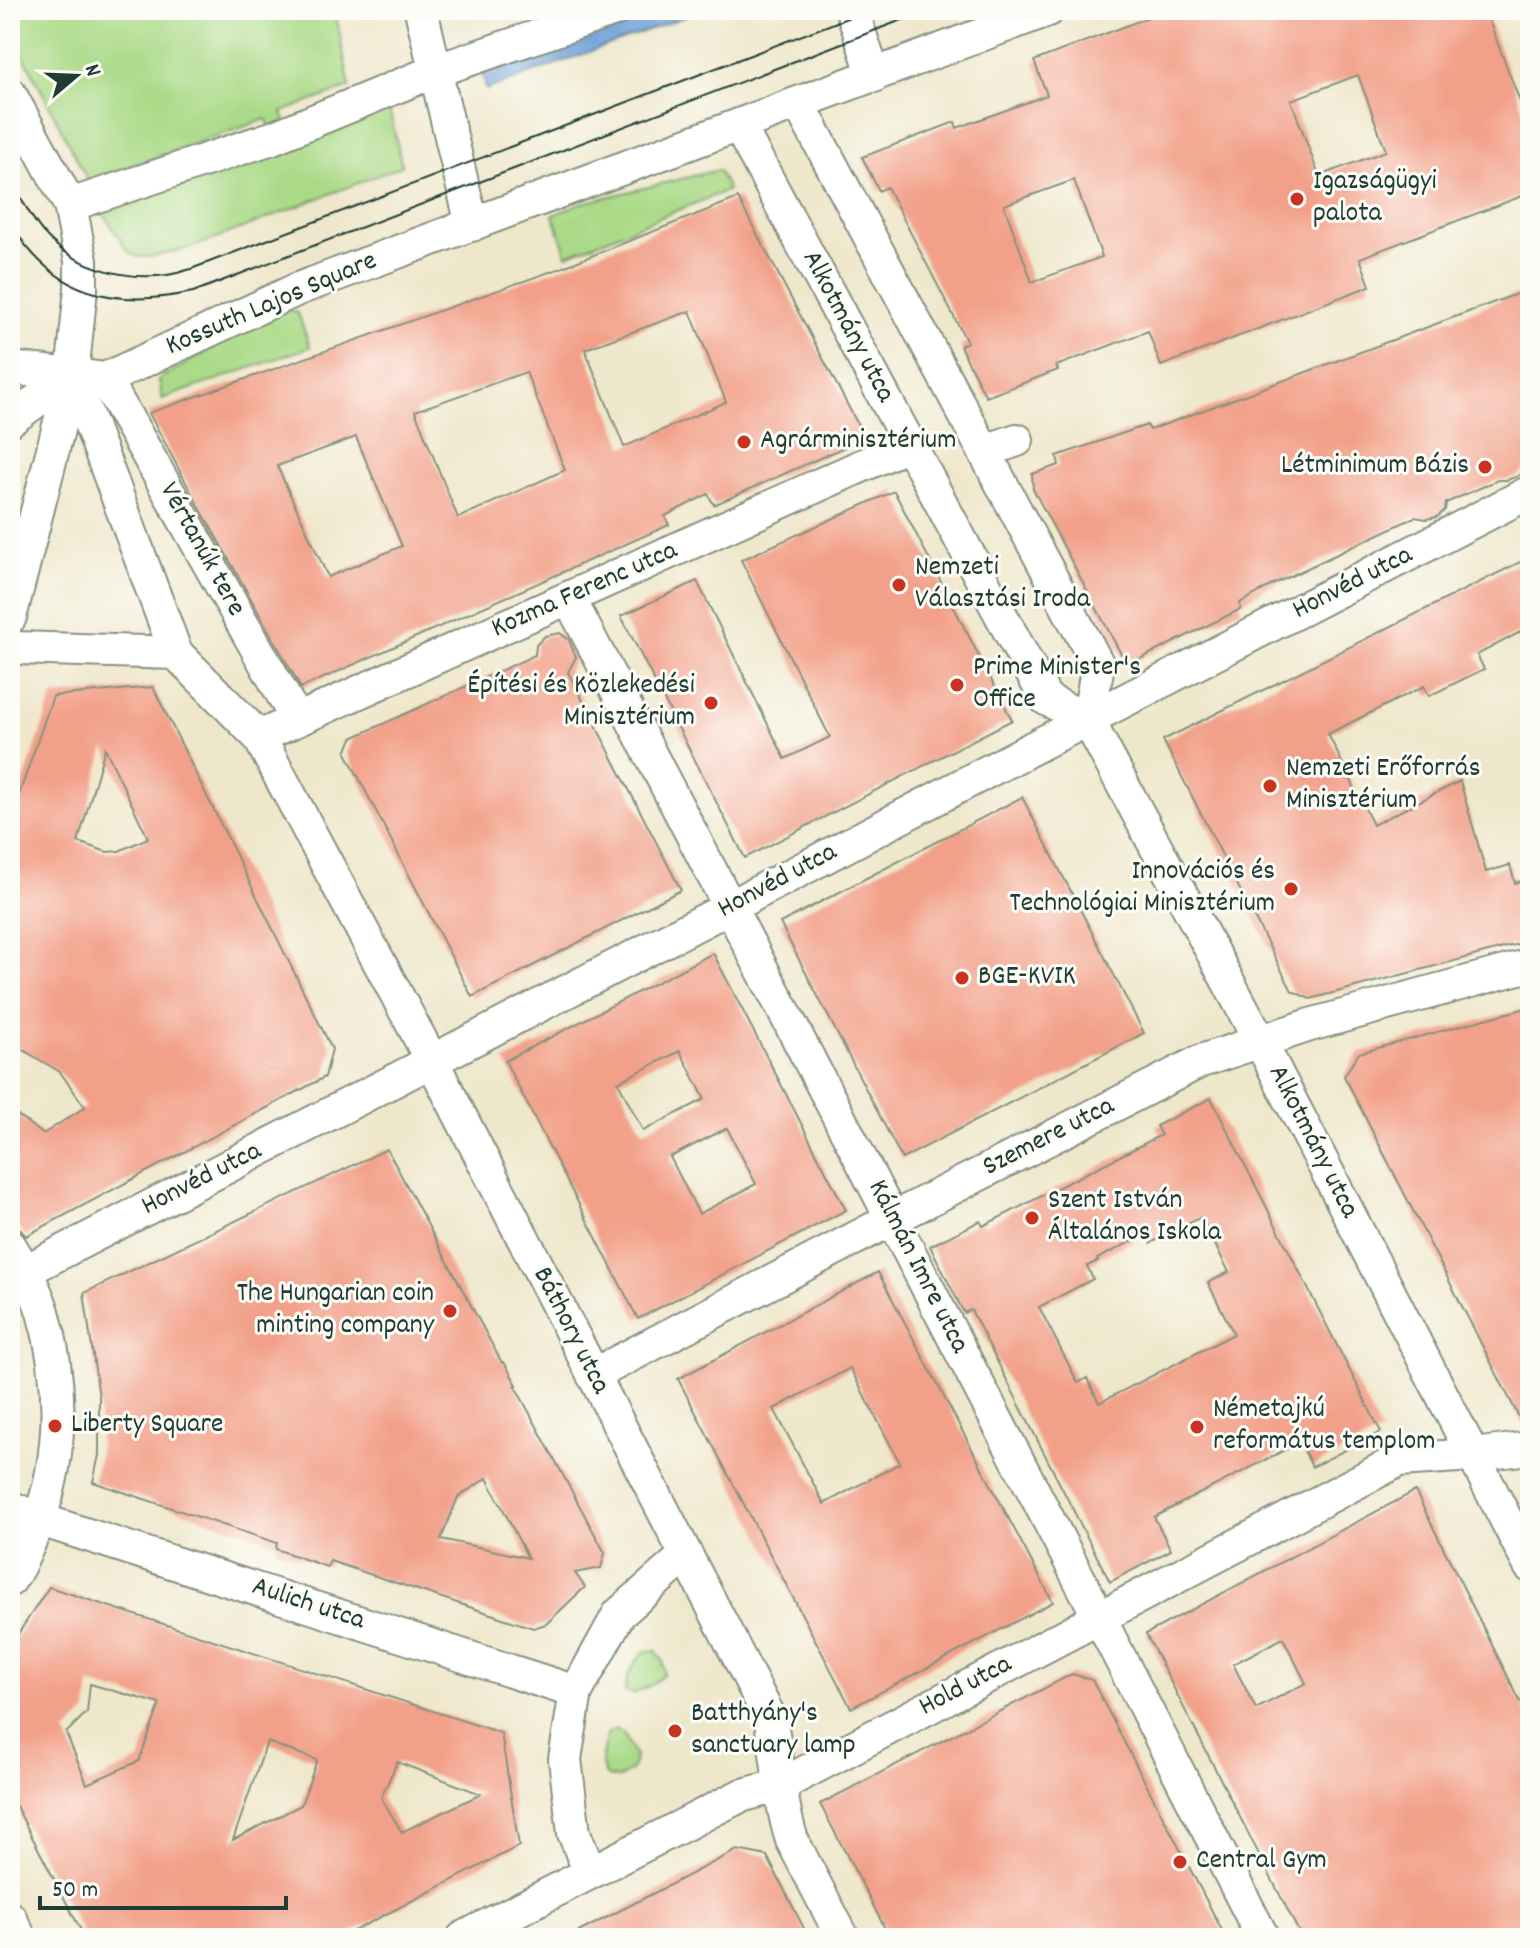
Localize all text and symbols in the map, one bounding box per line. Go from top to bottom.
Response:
north arrow [36,36,116,116]
text: N [75,60,108,81]
place label: Igazságügyi palota [1313,163,1437,235]
marker: Igazságügyi palota [1288,190,1306,208]
street label: Kossuth Lajos Square [160,242,384,368]
street label: Alkotmány utca [790,244,904,411]
place label: Agrárminisztérium [760,422,956,462]
marker: Agrárminisztérium [735,433,753,451]
place label: Létminimum Bázis [1281,447,1469,487]
marker: Létminimum Bázis [1476,458,1494,476]
street label: Vértanúk tere [148,476,254,624]
street label: Kozma Ferenc utca [486,532,685,650]
street label: Honvéd utca [1286,536,1421,631]
place label: Nemzeti Választási Iroda [915,549,1091,621]
marker: Nemzeti Választási Iroda [890,576,908,594]
place label: Prime Minister's Office [973,649,1141,721]
place label: Építési és Közlekedési Minisztérium [467,667,695,739]
marker: Prime Minister's Office [948,676,966,694]
marker: Építési és Közlekedési Minisztérium [702,694,720,712]
place label: Nemzeti Erőforrás Minisztérium [1286,750,1481,822]
marker: Nemzeti Erőforrás Minisztérium [1261,777,1279,795]
street label: Honvéd utca [711,833,845,930]
place label: Innovációs és Technológiai Minisztérium [1010,853,1275,925]
marker: Innovációs és Technológiai Minisztérium [1282,880,1300,898]
place label: BGE-KVIK [978,958,1076,998]
marker: BGE-KVIK [953,969,971,987]
street label: Alkotmány utca [1256,1059,1368,1226]
street label: Szemere utca [976,1087,1122,1188]
street label: Honvéd utca [135,1132,270,1227]
street label: Kálmán Imre utca [856,1173,978,1361]
place label: Szent István Általános Iskola [1048,1182,1222,1254]
marker: Szent István Általános Iskola [1023,1209,1041,1227]
street label: Báthory utca [521,1261,619,1402]
place label: The Hungarian coin minting company [237,1275,435,1347]
marker: The Hungarian coin minting company [441,1302,459,1320]
place label: Németajkú református templom [1213,1391,1435,1463]
place label: Liberty Square [71,1406,223,1446]
marker: Liberty Square [46,1417,64,1435]
marker: Németajkú református templom [1188,1418,1206,1436]
street label: Aulich utca [246,1568,370,1642]
street label: Hold utca [913,1646,1020,1728]
place label: Batthyány's sanctuary lamp [691,1695,856,1767]
marker: Batthyány's sanctuary lamp [666,1722,684,1740]
place label: Central Gym [1196,1842,1327,1882]
marker: Central Gym [1171,1853,1189,1871]
scale bar [40,1860,286,1910]
text: 50 m [52,1874,98,1908]

